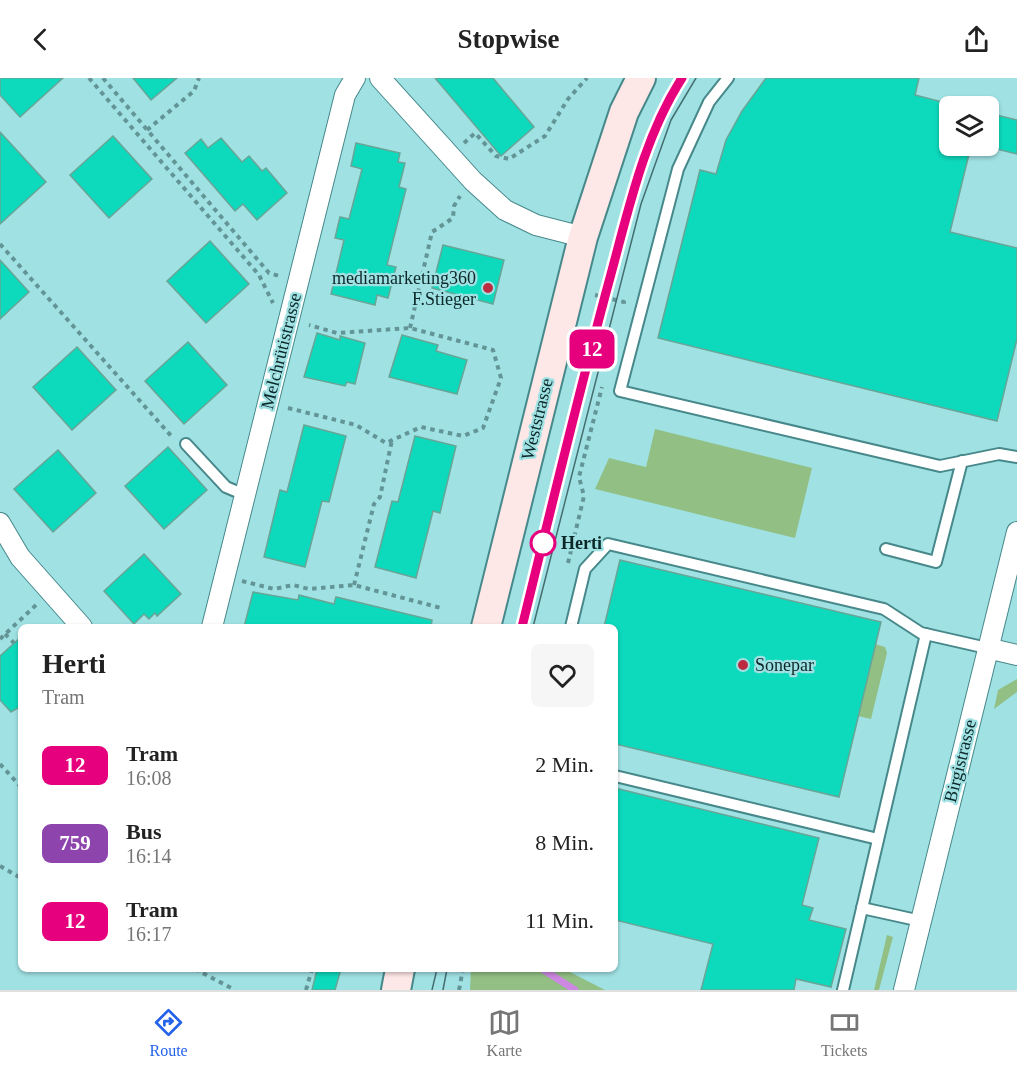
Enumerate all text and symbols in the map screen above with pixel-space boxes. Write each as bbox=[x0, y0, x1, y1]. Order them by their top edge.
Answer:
icon: back bbox=[24, 23, 57, 56]
icon: share bbox=[960, 23, 993, 56]
text: Stopwise bbox=[457, 24, 560, 54]
map controls bbox=[939, 96, 999, 156]
button: layers bbox=[939, 96, 999, 156]
place label: mediamarketing360 F.Stieger bbox=[332, 268, 476, 309]
marker: mediamarketing360 F.Stieger bbox=[481, 281, 495, 295]
street label: Melchrütistrasse bbox=[257, 291, 305, 411]
line badge: 12 bbox=[565, 330, 619, 368]
text: 12 bbox=[582, 337, 603, 361]
street label: Weststrasse bbox=[517, 376, 557, 462]
marker: Herti bbox=[530, 530, 556, 556]
place label: Herti bbox=[561, 533, 602, 553]
button: heart bbox=[531, 644, 594, 707]
text: Herti bbox=[42, 648, 106, 679]
place label: Sonepar bbox=[755, 655, 814, 675]
marker: Sonepar bbox=[736, 658, 750, 672]
text: Tram bbox=[42, 686, 85, 708]
street label: Birgistrasse bbox=[940, 717, 980, 804]
text: Tram bbox=[126, 741, 178, 766]
text: 2 Min. bbox=[535, 752, 594, 777]
text: 12 bbox=[65, 753, 86, 777]
text: 16:08 bbox=[126, 767, 172, 789]
text: Bus bbox=[126, 819, 161, 844]
text: 8 Min. bbox=[535, 830, 594, 855]
text: 759 bbox=[59, 831, 91, 855]
text: 16:14 bbox=[126, 845, 172, 867]
text: Tram bbox=[126, 897, 178, 922]
text: 11 Min. bbox=[525, 908, 594, 933]
text: 12 bbox=[65, 909, 86, 933]
text: 16:17 bbox=[126, 923, 172, 945]
tab: Route bbox=[149, 1006, 188, 1060]
tab: Karte bbox=[487, 1006, 522, 1060]
tab: Tickets bbox=[821, 1006, 868, 1060]

